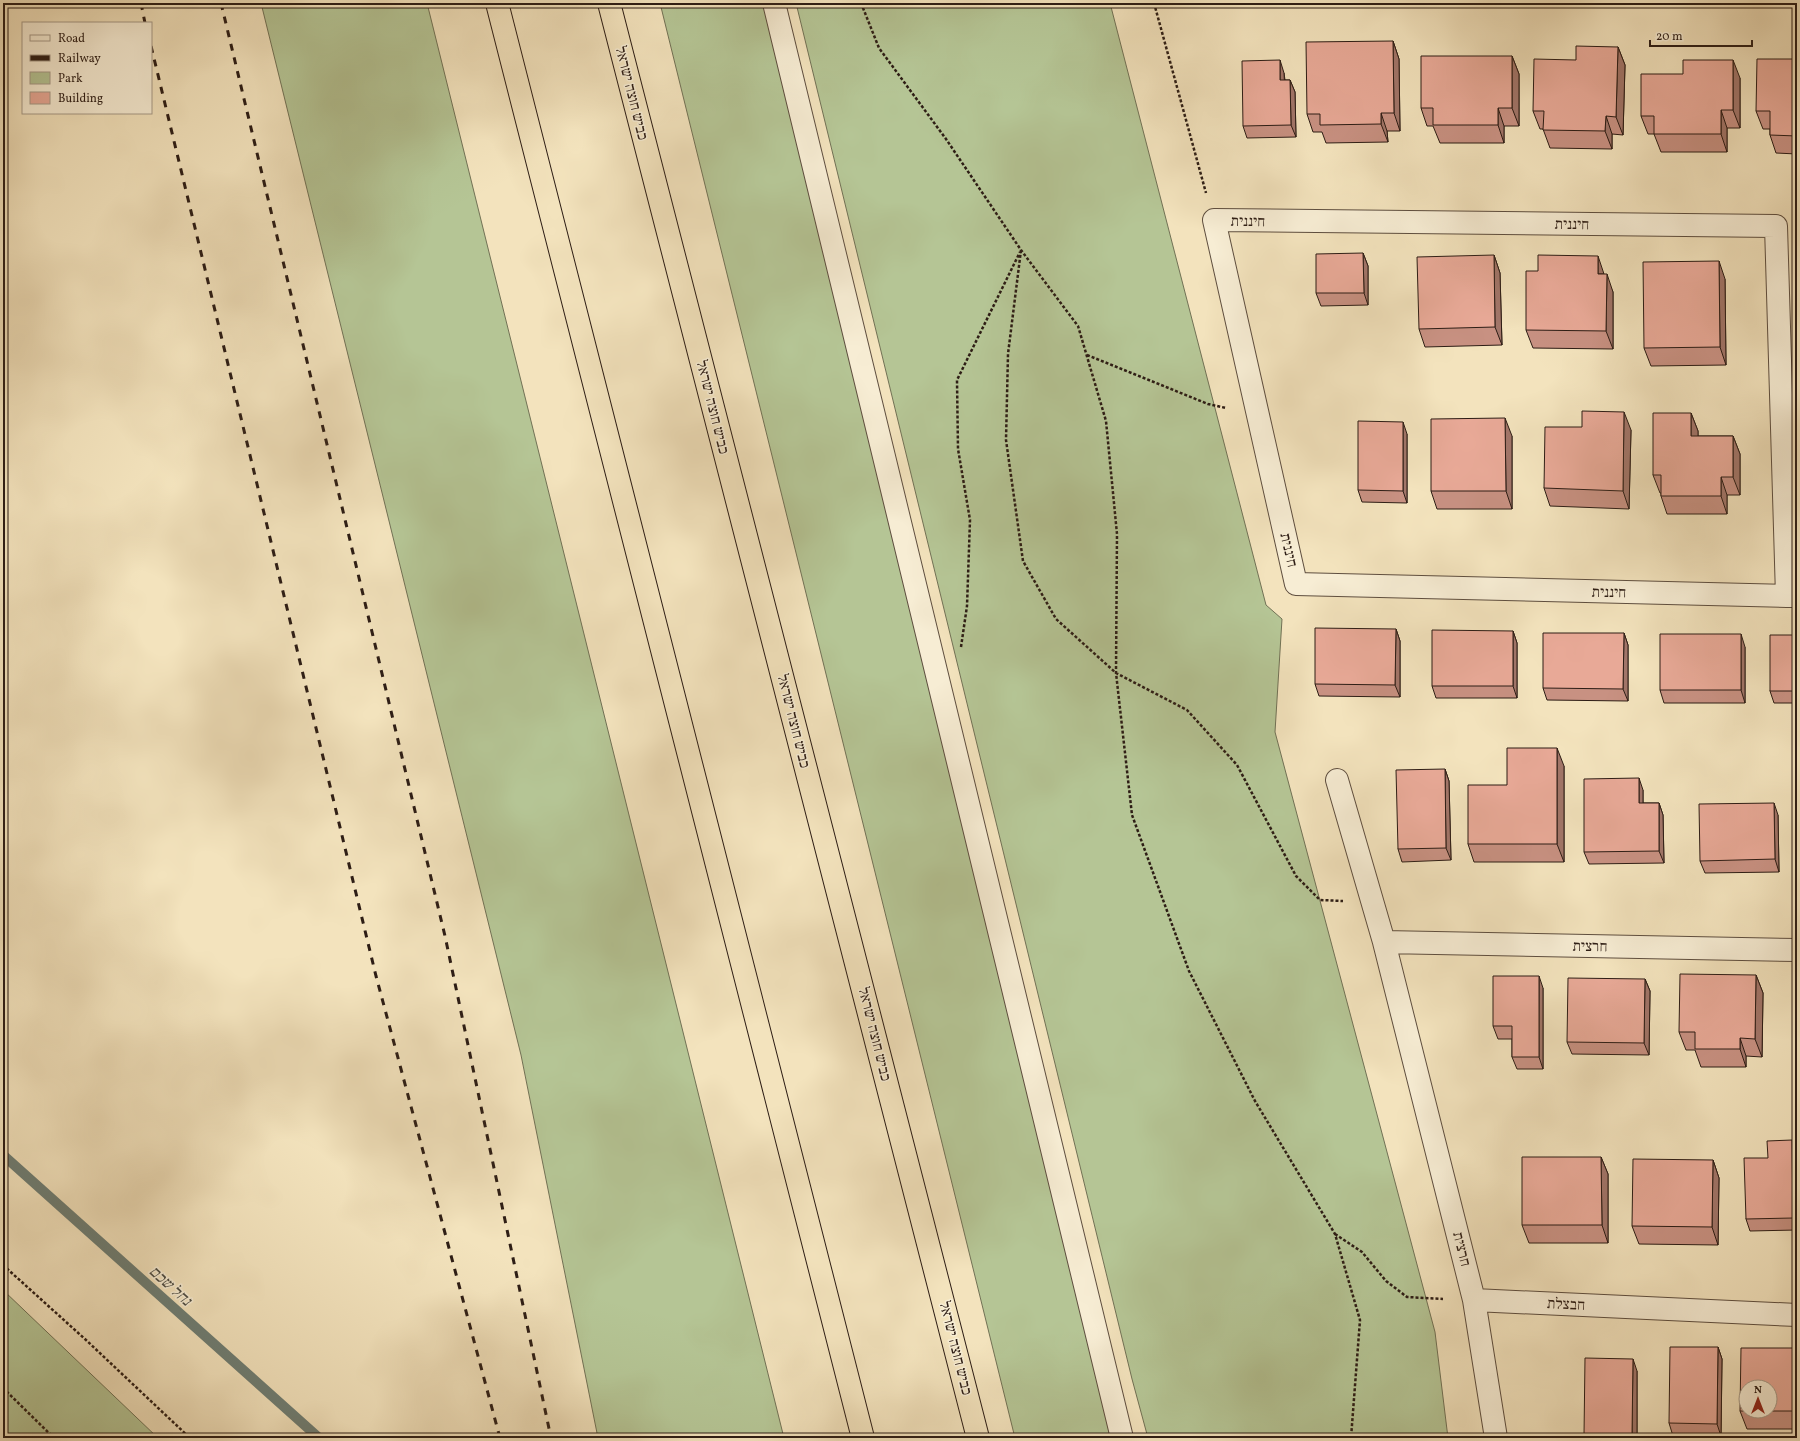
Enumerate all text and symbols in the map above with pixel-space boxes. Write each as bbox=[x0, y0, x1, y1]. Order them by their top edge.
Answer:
legend bbox=[22, 22, 152, 114]
scale bar bbox=[1650, 22, 1752, 48]
text: 20 m bbox=[1656, 29, 1683, 45]
text: Road bbox=[58, 31, 85, 47]
street label: כביש חוצה ישראל bbox=[609, 44, 652, 143]
text: Railway bbox=[58, 51, 101, 67]
text: Park bbox=[58, 71, 83, 87]
text: Building bbox=[58, 91, 103, 107]
street label: חיננית bbox=[1230, 212, 1266, 233]
street label: חיננית bbox=[1554, 215, 1590, 236]
street label: כביש חוצה ישראל bbox=[690, 358, 733, 457]
street label: חיננית bbox=[1273, 531, 1302, 570]
street label: חיננית bbox=[1591, 583, 1627, 604]
street label: כביש חוצה ישראל bbox=[771, 672, 814, 771]
street label: חרצית bbox=[1572, 937, 1608, 958]
street label: כביש חוצה ישראל bbox=[852, 985, 895, 1084]
street label: חרצית bbox=[1446, 1230, 1475, 1269]
water label: נחל שכם bbox=[143, 1261, 197, 1313]
street label: חבצלת bbox=[1546, 1294, 1586, 1317]
street label: כביש חוצה ישראל bbox=[933, 1299, 976, 1398]
north arrow bbox=[1738, 1379, 1778, 1419]
text: N bbox=[1754, 1383, 1762, 1398]

